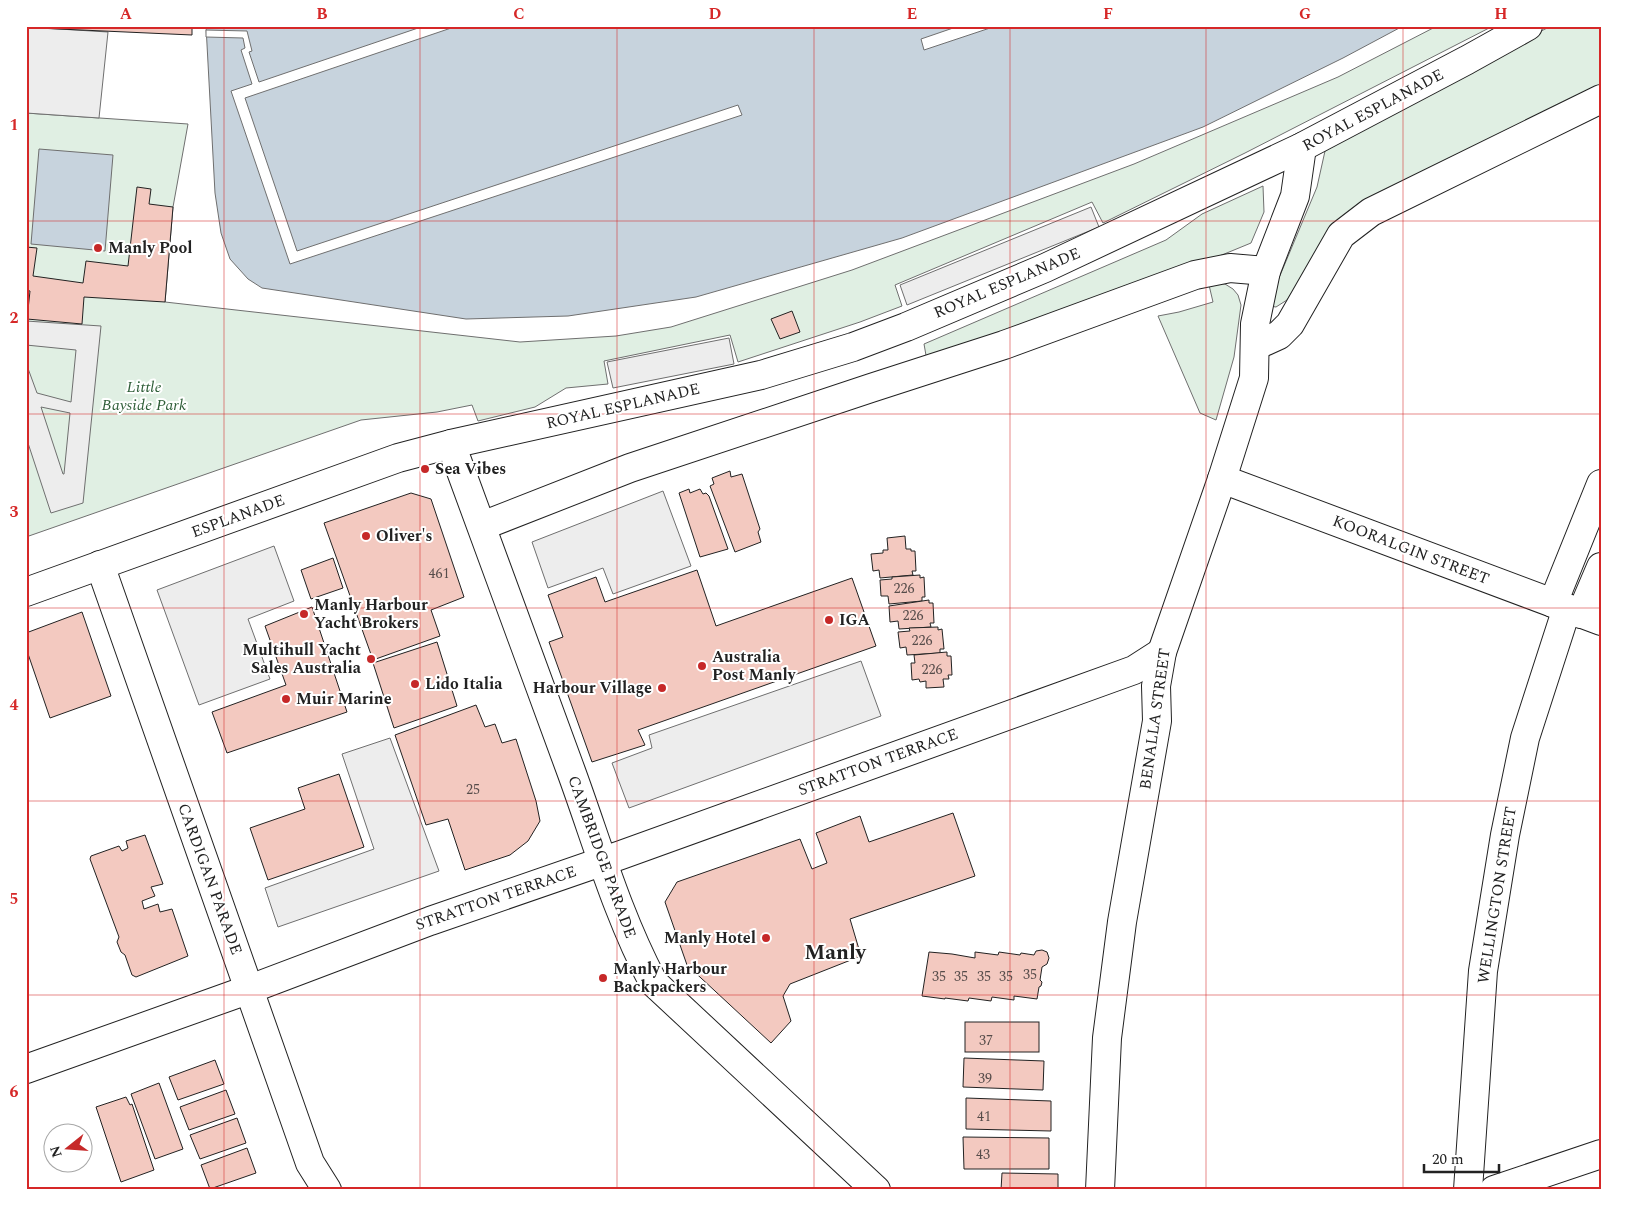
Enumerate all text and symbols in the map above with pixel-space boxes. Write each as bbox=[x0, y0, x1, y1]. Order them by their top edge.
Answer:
text: A bbox=[120, 2, 133, 26]
text: B bbox=[316, 2, 328, 26]
text: C bbox=[513, 2, 525, 26]
text: D bbox=[709, 2, 722, 26]
text: E bbox=[907, 2, 917, 26]
text: F bbox=[1103, 2, 1113, 26]
text: G bbox=[1299, 2, 1311, 26]
text: H bbox=[1494, 2, 1508, 26]
street label: ROYAL ESPLANADE bbox=[1298, 62, 1448, 158]
text: 1 bbox=[10, 113, 18, 137]
place label: Manly Pool bbox=[108, 236, 193, 260]
street label: ROYAL ESPLANADE bbox=[930, 241, 1084, 325]
marker: Manly Pool bbox=[92, 242, 104, 254]
text: 2 bbox=[10, 306, 19, 330]
park label: Little Bayside Park bbox=[102, 375, 187, 417]
street label: ROYAL ESPLANADE bbox=[544, 377, 702, 435]
place label: Sea Vibes bbox=[435, 457, 506, 481]
marker: Sea Vibes bbox=[419, 463, 431, 475]
street label: ESPLANADE bbox=[188, 488, 288, 544]
text: 3 bbox=[10, 500, 19, 524]
street label: KOORALGIN STREET bbox=[1329, 509, 1493, 591]
place label: Oliver's bbox=[376, 524, 433, 548]
marker: Oliver's bbox=[360, 530, 372, 542]
house number: 461 bbox=[429, 563, 450, 584]
house number: 226 bbox=[894, 578, 915, 599]
place label: Manly Harbour Yacht Brokers bbox=[314, 593, 428, 635]
house number: 226 bbox=[903, 605, 924, 626]
marker: Manly Harbour Yacht Brokers bbox=[298, 608, 310, 620]
place label: IGA bbox=[839, 608, 870, 632]
marker: IGA bbox=[823, 614, 835, 626]
house number: 226 bbox=[912, 630, 933, 651]
place label: Multihull Yacht Sales Australia bbox=[242, 638, 362, 680]
place label: Australia Post Manly bbox=[712, 645, 797, 687]
street label: BENALLA STREET bbox=[1133, 647, 1177, 791]
marker: Multihull Yacht Sales Australia bbox=[365, 653, 377, 665]
house number: 226 bbox=[922, 659, 943, 680]
marker: Australia Post Manly bbox=[696, 660, 708, 672]
place label: Lido Italia bbox=[425, 672, 503, 696]
place label: Harbour Village bbox=[533, 676, 652, 700]
marker: Lido Italia bbox=[409, 678, 421, 690]
marker: Harbour Village bbox=[656, 682, 668, 694]
place label: Muir Marine bbox=[296, 687, 392, 711]
text: 4 bbox=[10, 693, 19, 717]
marker: Muir Marine bbox=[280, 693, 292, 705]
street label: STRATTON TERRACE bbox=[795, 722, 961, 802]
street label: CAMBRIDGE PARADE bbox=[561, 772, 643, 942]
house number: 25 bbox=[466, 779, 480, 800]
street label: CARDIGAN PARADE bbox=[171, 800, 249, 958]
street label: WELLINGTON STREET bbox=[1471, 804, 1523, 985]
street label: STRATTON TERRACE bbox=[412, 859, 580, 937]
text: 5 bbox=[10, 887, 18, 911]
place label: Manly Hotel bbox=[664, 926, 756, 950]
marker: Manly Hotel bbox=[760, 932, 772, 944]
district label: Manly bbox=[804, 937, 867, 969]
place label: Manly Harbour Backpackers bbox=[613, 957, 727, 999]
house number: 35 bbox=[1023, 964, 1037, 985]
house number: 35 bbox=[932, 966, 946, 987]
house number: 35 bbox=[954, 966, 968, 987]
house number: 35 bbox=[977, 966, 991, 987]
house number: 35 bbox=[999, 966, 1013, 987]
marker: Manly Harbour Backpackers bbox=[597, 972, 609, 984]
house number: 37 bbox=[979, 1030, 993, 1051]
house number: 39 bbox=[978, 1068, 992, 1089]
text: 6 bbox=[10, 1080, 19, 1104]
house number: 41 bbox=[977, 1106, 991, 1127]
north arrow bbox=[42, 1124, 92, 1174]
scale bar bbox=[1424, 1141, 1500, 1173]
text: N bbox=[44, 1143, 68, 1160]
house number: 43 bbox=[976, 1144, 990, 1165]
text: 20 m bbox=[1432, 1148, 1464, 1171]

